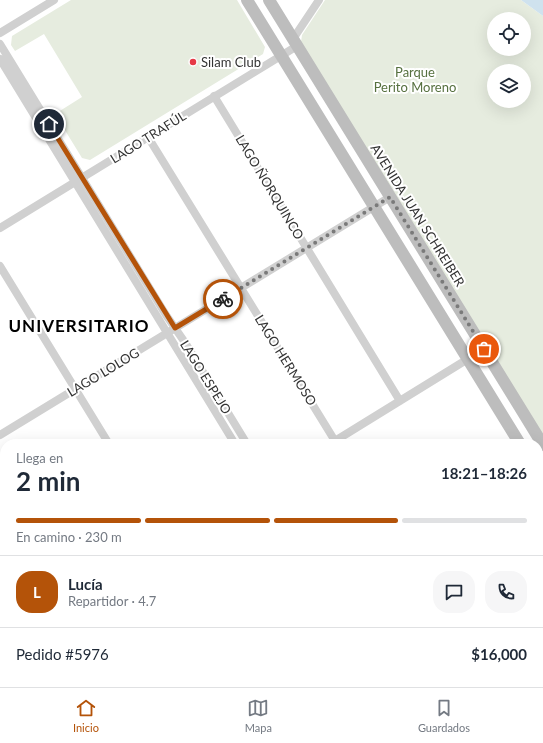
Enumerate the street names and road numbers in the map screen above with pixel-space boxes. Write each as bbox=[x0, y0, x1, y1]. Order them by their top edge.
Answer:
street label: LAGO TRAFÚL bbox=[107, 107, 189, 167]
street label: LAGO ÑORQUINCO bbox=[232, 132, 308, 242]
street label: AVENIDA JUAN SCHREIBER bbox=[368, 141, 469, 290]
street label: LAGO HERMOSO bbox=[252, 312, 320, 408]
street label: LAGO ESPEJO bbox=[177, 337, 235, 417]
street label: LAGO LOLOG bbox=[64, 344, 142, 400]

